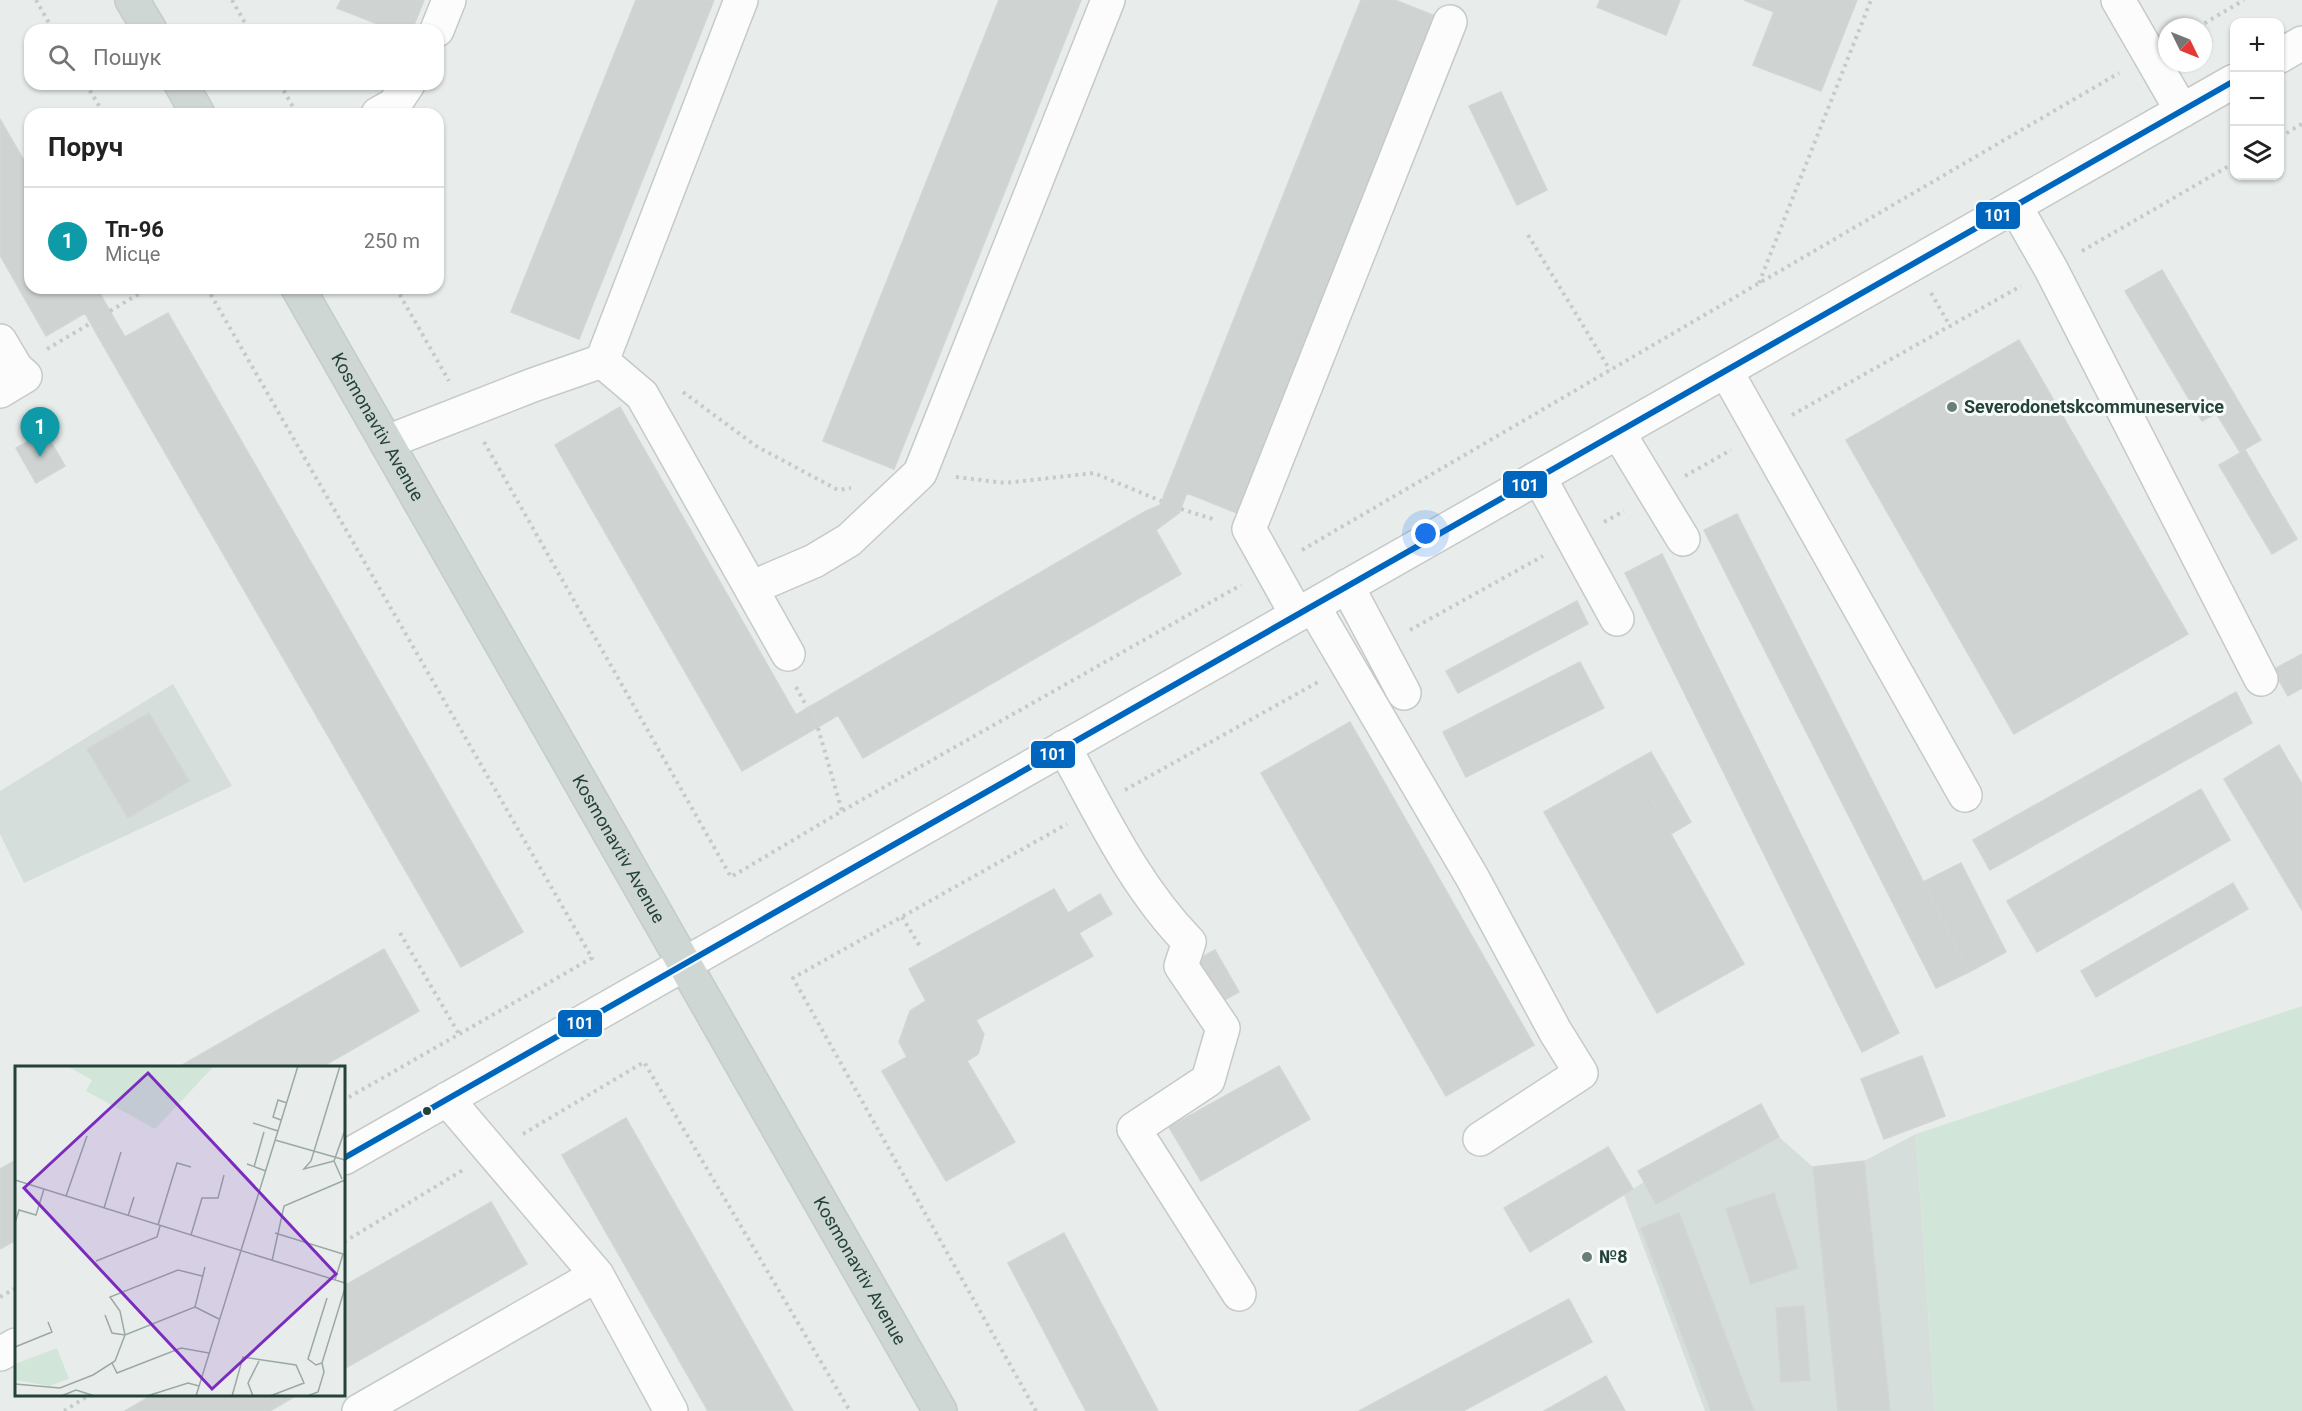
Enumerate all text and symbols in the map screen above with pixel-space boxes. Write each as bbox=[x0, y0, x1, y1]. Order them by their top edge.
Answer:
north arrow bbox=[2158, 18, 2212, 72]
map controls bbox=[2230, 18, 2284, 180]
button: + bbox=[2230, 18, 2284, 72]
search box bbox=[24, 24, 444, 90]
icon: search bbox=[45, 41, 78, 74]
text: Пошук bbox=[93, 45, 161, 70]
button: − bbox=[2230, 72, 2284, 126]
button: layers bbox=[2230, 126, 2284, 180]
text: Поруч bbox=[48, 132, 123, 162]
line badge: 101 bbox=[1975, 201, 2021, 230]
text: 101 bbox=[1984, 206, 2012, 225]
text: Тп-96 bbox=[105, 217, 164, 242]
text: 1 bbox=[62, 229, 73, 253]
text: 250 m bbox=[364, 229, 420, 253]
text: Місце bbox=[105, 242, 160, 266]
street label: Kosmonavtiv Avenue bbox=[327, 349, 429, 505]
place label: Severodonetskcommuneservice bbox=[1964, 396, 2224, 417]
marker: Severodonetskcommuneservice bbox=[1945, 400, 1959, 414]
pin: 1 bbox=[20, 408, 60, 457]
line badge: 101 bbox=[1502, 470, 1548, 499]
text: 101 bbox=[1511, 476, 1539, 495]
your location bbox=[1411, 519, 1440, 548]
line badge: 101 bbox=[1030, 740, 1076, 769]
text: 101 bbox=[1039, 745, 1067, 764]
street label: Kosmonavtiv Avenue bbox=[568, 771, 670, 926]
line badge: 101 bbox=[557, 1009, 603, 1038]
text: 101 bbox=[566, 1014, 594, 1033]
inset map bbox=[15, 1066, 345, 1396]
unlabelled marker bbox=[421, 1105, 433, 1117]
street label: Kosmonavtiv Avenue bbox=[810, 1193, 911, 1348]
place label: №8 bbox=[1599, 1246, 1628, 1267]
marker: №8 bbox=[1580, 1250, 1594, 1264]

